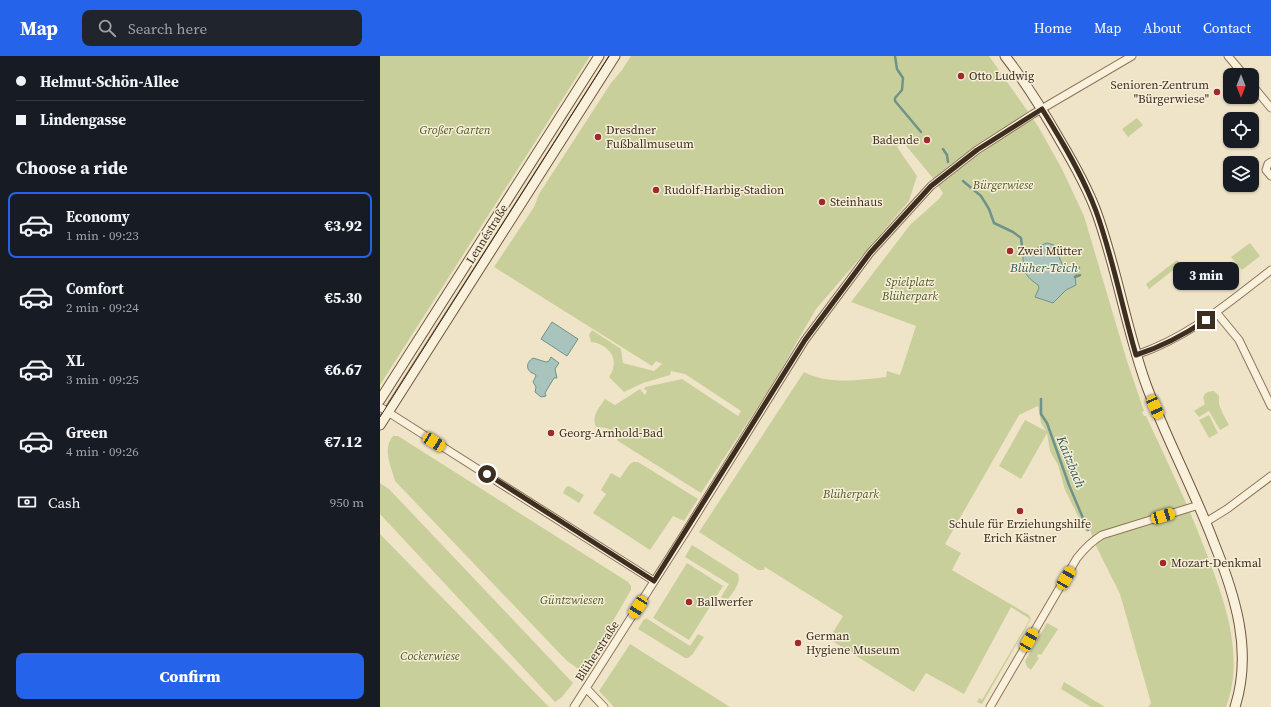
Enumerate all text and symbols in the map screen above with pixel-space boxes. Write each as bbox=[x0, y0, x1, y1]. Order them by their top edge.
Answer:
search box bbox=[82, 10, 362, 46]
text: Map bbox=[20, 15, 58, 41]
icon: search bbox=[96, 17, 118, 39]
text: Search here bbox=[128, 18, 207, 39]
text: Home bbox=[1034, 18, 1072, 38]
text: Map bbox=[1094, 18, 1121, 38]
text: About bbox=[1143, 18, 1181, 38]
text: Contact bbox=[1203, 18, 1251, 38]
place label: Otto Ludwig bbox=[969, 68, 1034, 84]
north arrow bbox=[1223, 68, 1259, 104]
map controls bbox=[1223, 68, 1259, 192]
text: Helmut-Schön-Allee bbox=[40, 71, 179, 92]
marker: Otto Ludwig bbox=[956, 71, 966, 81]
place label: Senioren-Zentrum "Bürgerwiese" bbox=[1111, 77, 1209, 107]
marker: Senioren-Zentrum "Bürgerwiese" bbox=[1212, 87, 1222, 97]
text: Lindengasse bbox=[40, 109, 126, 130]
button: locate bbox=[1223, 112, 1259, 148]
park label: Großer Garten bbox=[420, 122, 491, 138]
place label: Dresdner Fußballmuseum bbox=[606, 122, 694, 152]
marker: Dresdner Fußballmuseum bbox=[593, 132, 603, 142]
place label: Badende bbox=[872, 132, 919, 148]
marker: Badende bbox=[922, 135, 932, 145]
text: Choose a ride bbox=[16, 155, 128, 180]
button: layers bbox=[1223, 156, 1259, 192]
park label: Bürgerwiese bbox=[972, 177, 1033, 193]
place label: Rudolf-Harbig-Stadion bbox=[664, 182, 784, 198]
marker: Rudolf-Harbig-Stadion bbox=[651, 185, 661, 195]
place label: Steinhaus bbox=[830, 194, 882, 210]
marker: Steinhaus bbox=[817, 197, 827, 207]
street label: Lennéstraße bbox=[462, 201, 512, 267]
text: Economy bbox=[66, 206, 130, 227]
icon: car bbox=[18, 207, 54, 243]
text: €3.92 bbox=[324, 215, 362, 236]
text: 1 min · 09:23 bbox=[66, 227, 139, 244]
place label: Zwei Mütter bbox=[1018, 243, 1082, 259]
marker: Zwei Mütter bbox=[1005, 246, 1015, 256]
water label: Blüher-Teich bbox=[1009, 259, 1078, 276]
callout: 3 min bbox=[1173, 262, 1239, 290]
text: 3 min bbox=[1189, 267, 1223, 284]
park label: Spielplatz Blüherpark bbox=[881, 274, 938, 304]
text: Comfort bbox=[66, 278, 124, 299]
icon: car bbox=[18, 279, 54, 315]
text: €5.30 bbox=[324, 287, 362, 308]
text: 2 min · 09:24 bbox=[66, 299, 139, 316]
route end bbox=[1197, 311, 1215, 329]
text: XL bbox=[66, 350, 85, 371]
icon: car bbox=[18, 351, 54, 387]
text: €6.67 bbox=[324, 359, 362, 380]
text: 3 min · 09:25 bbox=[66, 371, 139, 388]
car bbox=[1145, 394, 1165, 420]
text: Green bbox=[66, 422, 108, 443]
icon: car bbox=[18, 423, 54, 459]
place label: Georg-Arnhold-Bad bbox=[559, 425, 663, 441]
marker: Georg-Arnhold-Bad bbox=[546, 428, 556, 438]
text: €7.12 bbox=[324, 431, 362, 452]
car bbox=[421, 431, 447, 453]
water label: Kaitzbach bbox=[1052, 433, 1089, 491]
text: 4 min · 09:26 bbox=[66, 443, 139, 460]
route start bbox=[478, 465, 496, 483]
park label: Blüherpark bbox=[822, 486, 879, 502]
icon: cash bbox=[16, 491, 38, 513]
text: Cash bbox=[48, 492, 80, 513]
text: 950 m bbox=[330, 494, 364, 511]
marker: Schule für Erziehungshilfe Erich Kästner bbox=[1015, 506, 1025, 516]
car bbox=[1150, 507, 1176, 525]
place label: Schule für Erziehungshilfe Erich Kästner bbox=[949, 516, 1091, 546]
place label: Mozart-Denkmal bbox=[1171, 555, 1262, 571]
marker: Mozart-Denkmal bbox=[1158, 558, 1168, 568]
car bbox=[1055, 565, 1077, 591]
park label: Güntzwiesen bbox=[540, 592, 604, 608]
car bbox=[626, 594, 650, 620]
place label: Ballwerfer bbox=[697, 594, 753, 610]
marker: Ballwerfer bbox=[684, 597, 694, 607]
street label: Blüherstraße bbox=[571, 617, 623, 685]
car bbox=[1018, 627, 1040, 653]
place label: German Hygiene Museum bbox=[806, 628, 900, 658]
marker: German Hygiene Museum bbox=[793, 638, 803, 648]
park label: Cockerwiese bbox=[400, 648, 460, 664]
button: Confirm bbox=[16, 653, 364, 699]

